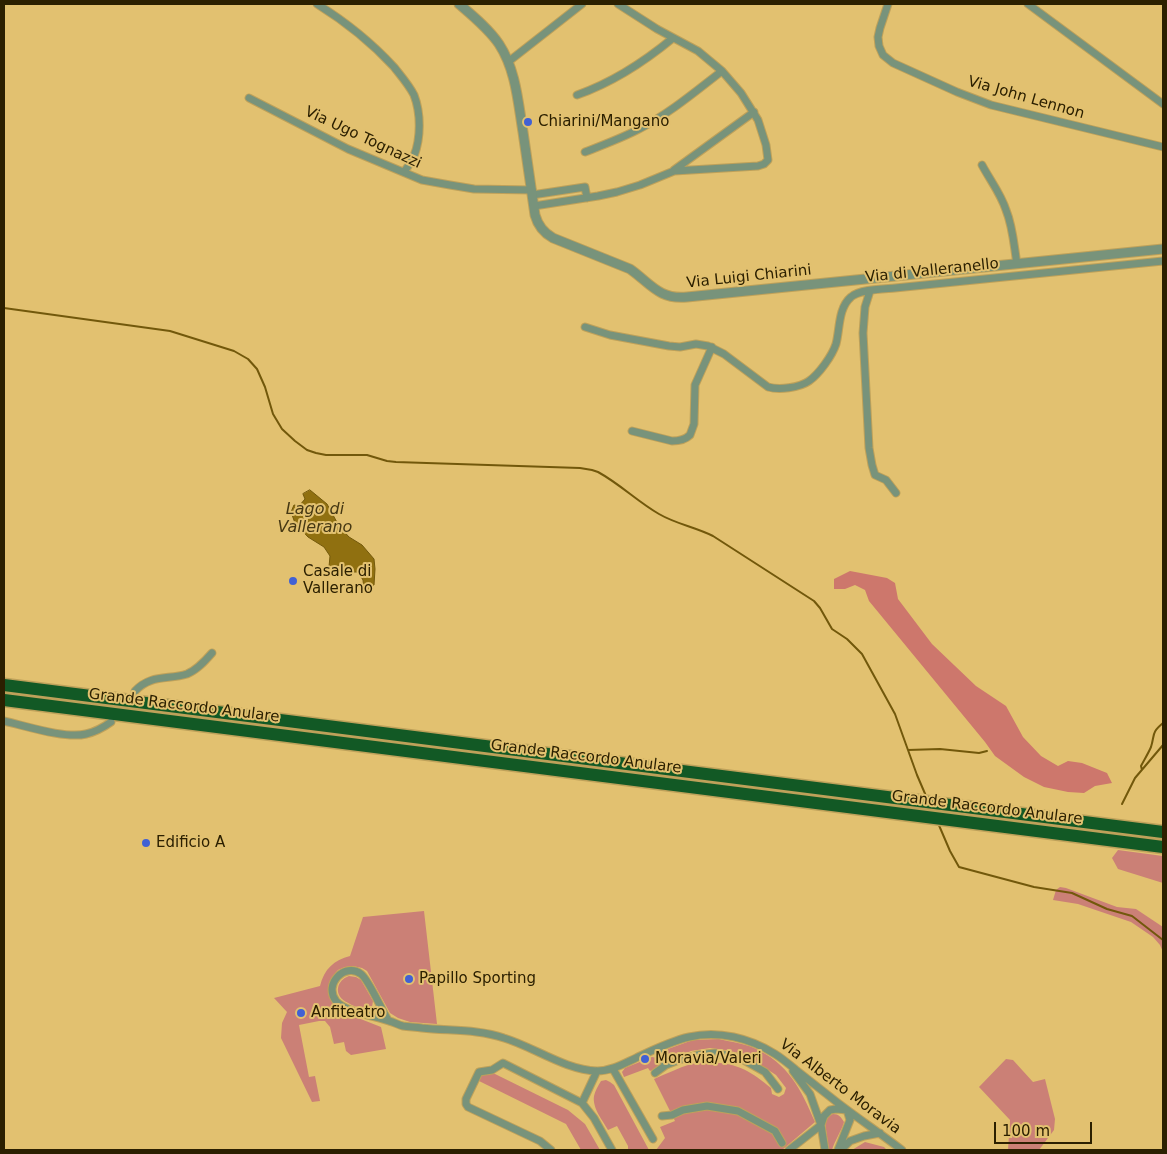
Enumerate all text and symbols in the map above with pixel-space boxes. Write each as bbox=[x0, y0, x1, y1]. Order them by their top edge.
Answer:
street label: Via John Lennon bbox=[966, 73, 1086, 123]
street label: Via Ugo Tognazzi bbox=[302, 103, 424, 173]
place label: Chiarini/Mangano bbox=[538, 113, 669, 131]
marker: Chiarini/Mangano bbox=[522, 116, 534, 128]
street label: Via di Valleranello bbox=[864, 255, 1000, 287]
street label: Via Luigi Chiarini bbox=[686, 261, 812, 293]
water label: Lago di Vallerano bbox=[278, 500, 352, 538]
place label: Casale di Vallerano bbox=[303, 563, 373, 598]
marker: Casale di Vallerano bbox=[287, 575, 299, 587]
street label: Grande Raccordo Anulare bbox=[88, 685, 280, 727]
street label: Grande Raccordo Anulare bbox=[490, 736, 682, 778]
street label: Grande Raccordo Anulare bbox=[891, 787, 1083, 829]
place label: Edificio A bbox=[156, 834, 225, 852]
marker: Edificio A bbox=[140, 837, 152, 849]
place label: Papillo Sporting bbox=[419, 970, 536, 988]
marker: Papillo Sporting bbox=[403, 973, 415, 985]
place label: Anfiteatro bbox=[311, 1004, 385, 1022]
marker: Anfiteatro bbox=[295, 1007, 307, 1019]
street label: Via Alberto Moravia bbox=[776, 1036, 904, 1138]
place label: Moravia/Valeri bbox=[655, 1050, 762, 1068]
marker: Moravia/Valeri bbox=[639, 1053, 651, 1065]
scale bar bbox=[997, 1112, 1094, 1144]
text: 100 m bbox=[1002, 1122, 1050, 1140]

